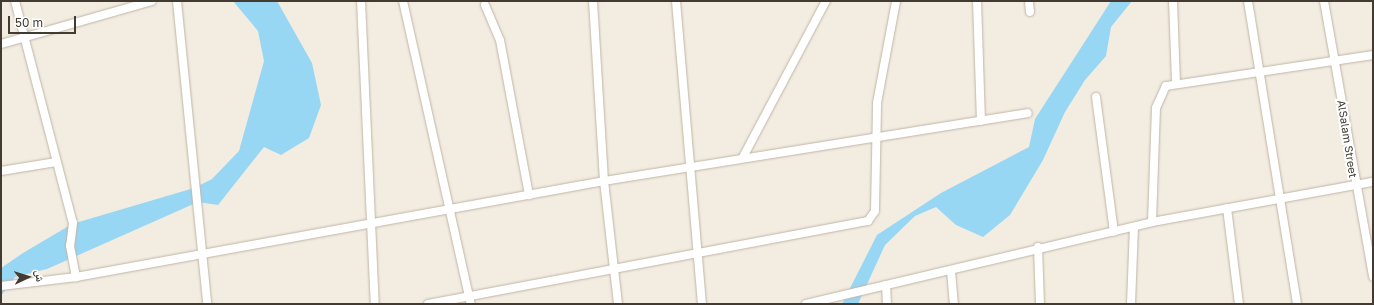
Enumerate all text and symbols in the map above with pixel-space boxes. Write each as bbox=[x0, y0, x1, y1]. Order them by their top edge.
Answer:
scale bar bbox=[10, 8, 78, 34]
text: 50 m bbox=[15, 15, 43, 30]
street label: AlSalam Street bbox=[1334, 99, 1360, 179]
north arrow bbox=[8, 257, 48, 297]
text: ش bbox=[34, 270, 47, 282]

